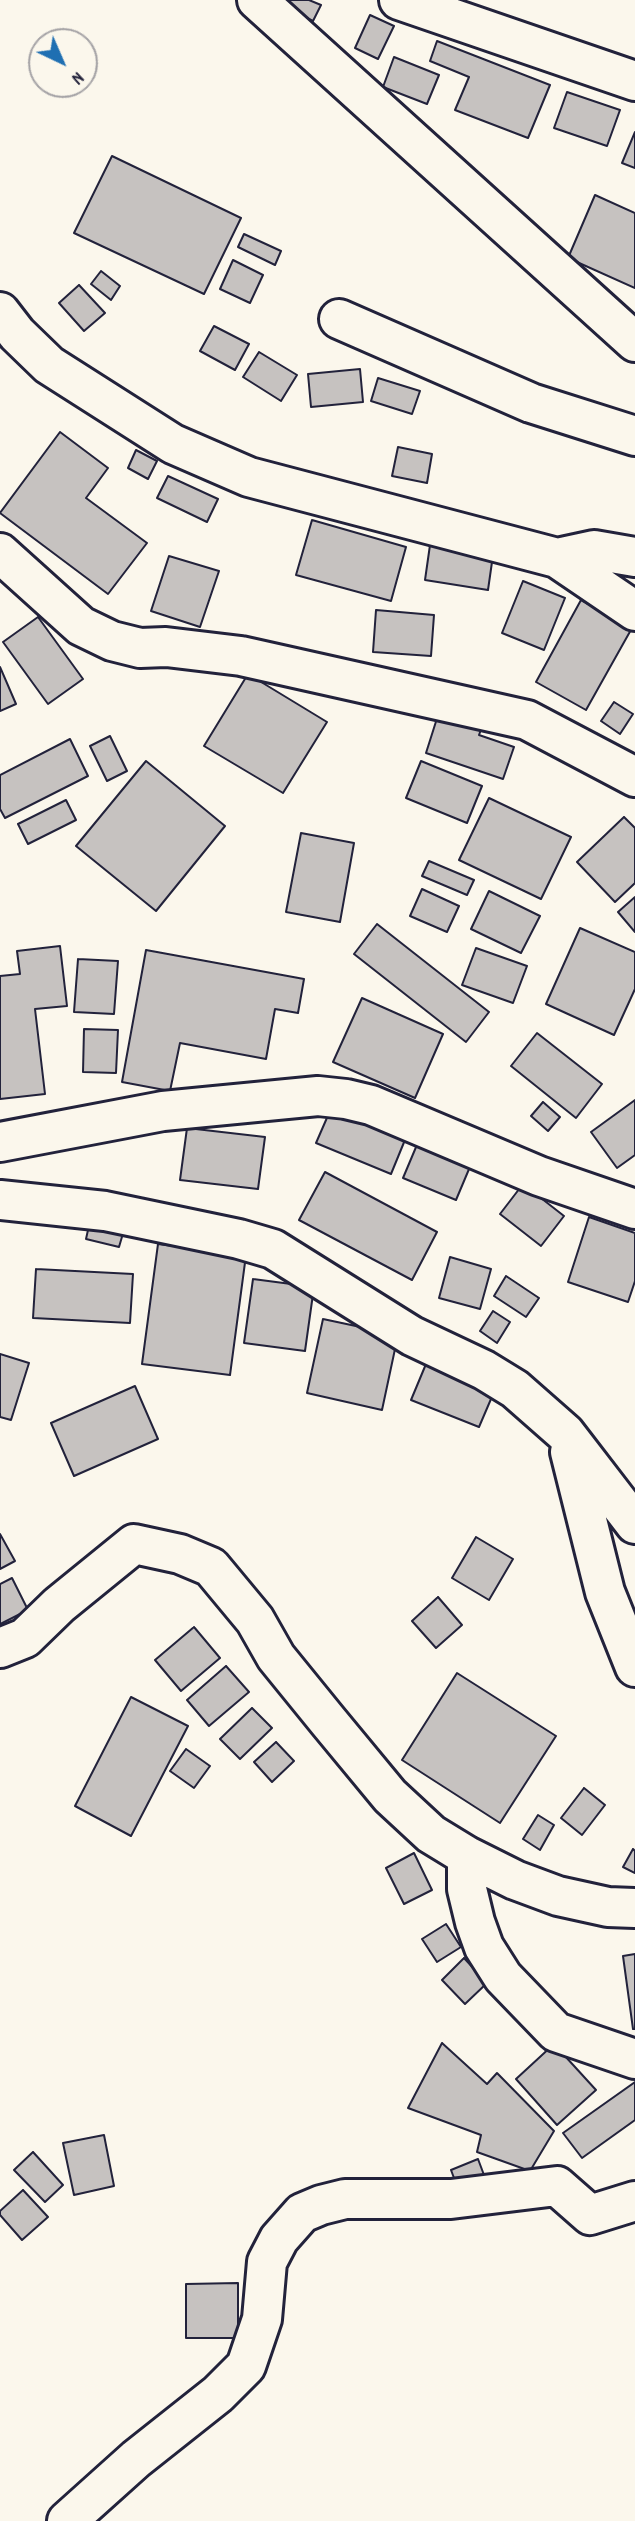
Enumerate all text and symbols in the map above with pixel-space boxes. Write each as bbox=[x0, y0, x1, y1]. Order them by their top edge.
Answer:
north arrow bbox=[28, 28, 98, 98]
text: N bbox=[64, 64, 89, 90]

